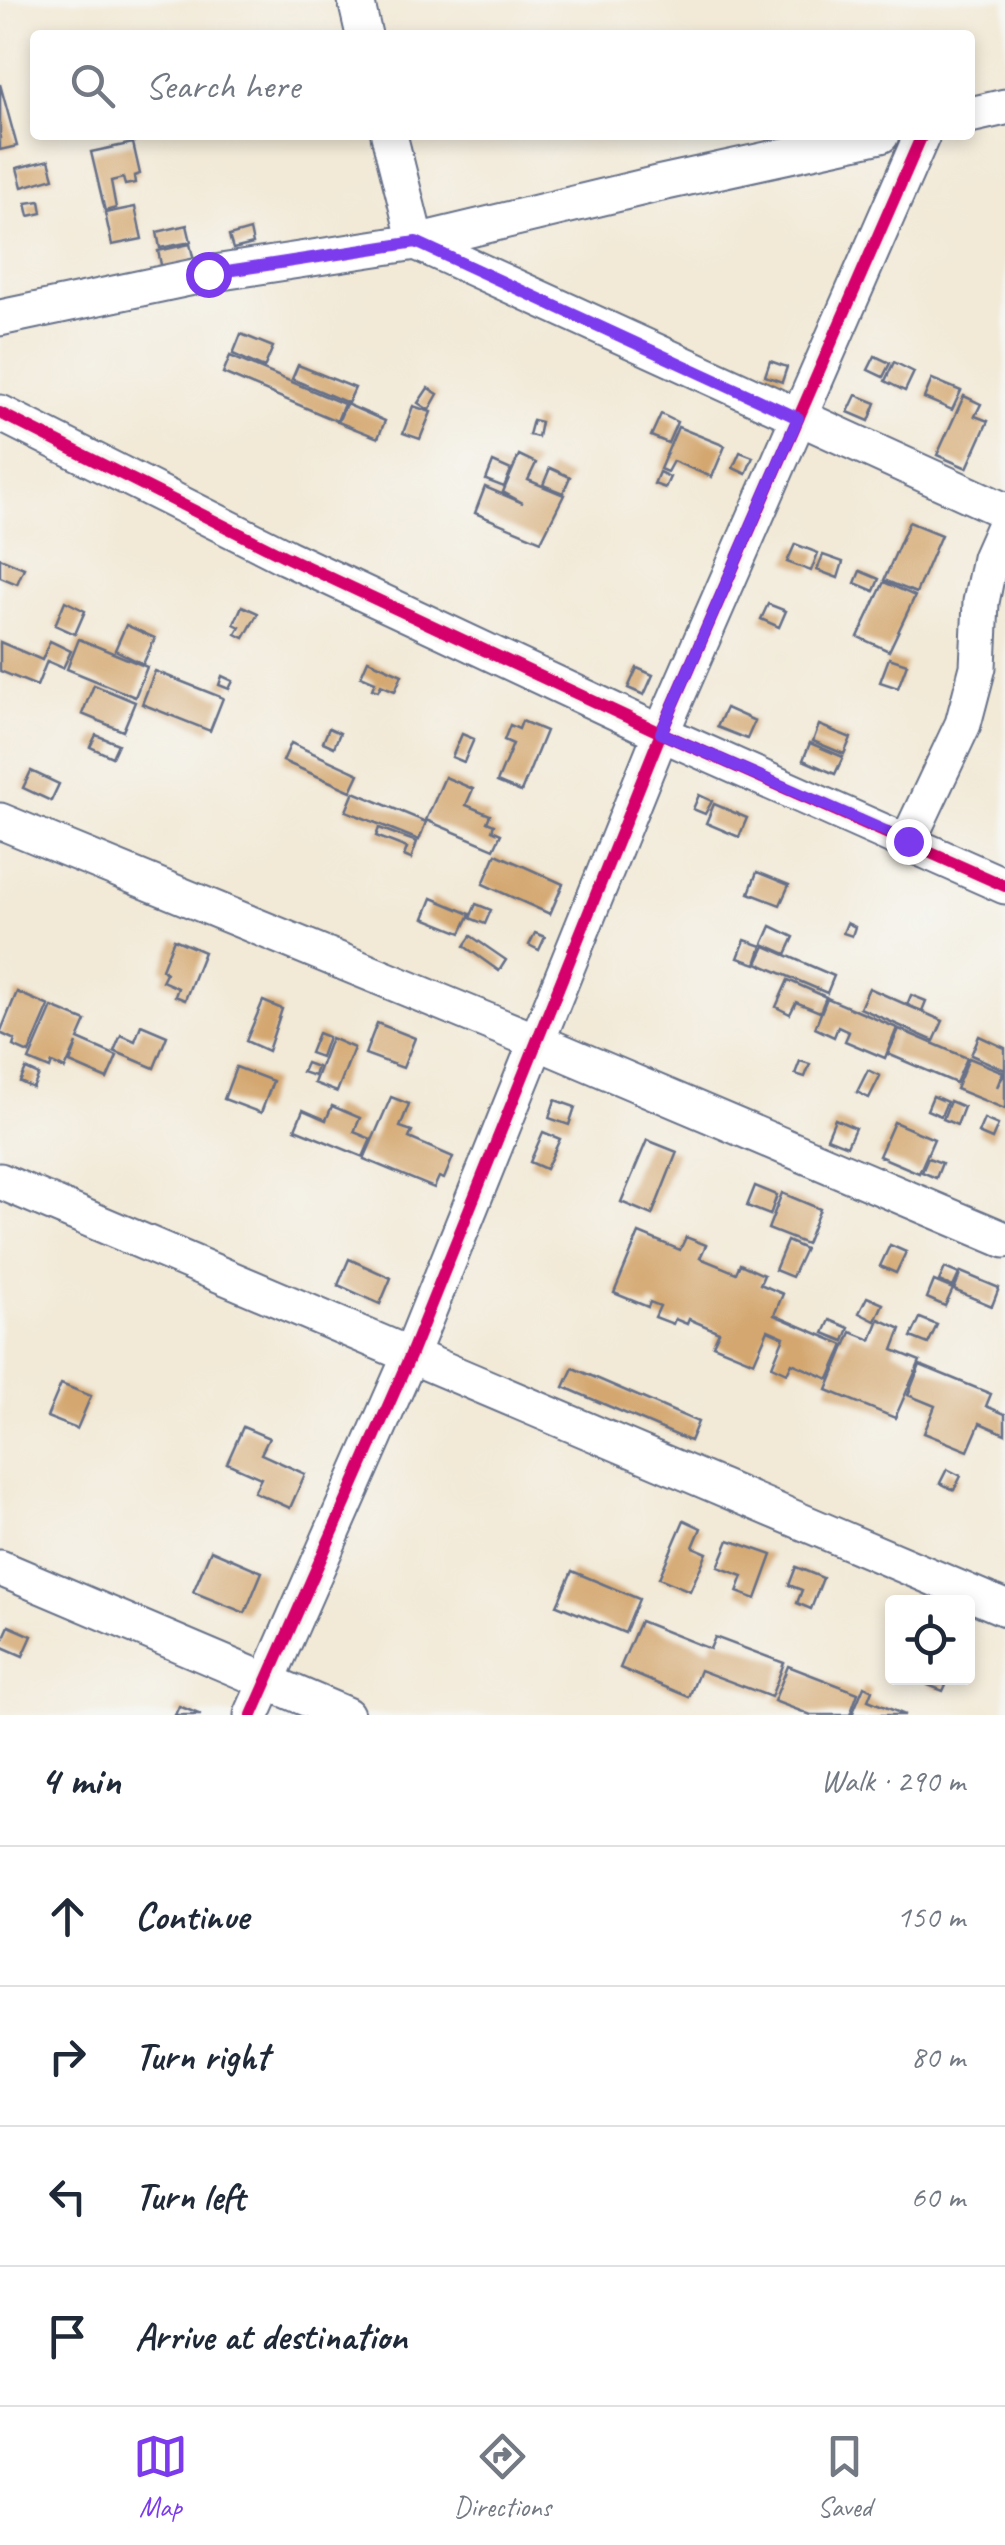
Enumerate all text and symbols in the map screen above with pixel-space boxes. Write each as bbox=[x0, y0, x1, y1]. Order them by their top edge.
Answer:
search box bbox=[30, 30, 975, 140]
icon: search bbox=[65, 58, 120, 113]
text: Search here bbox=[145, 62, 300, 109]
route start bbox=[186, 252, 232, 298]
route end bbox=[886, 819, 932, 865]
map controls bbox=[885, 1595, 975, 1685]
button: locate bbox=[885, 1595, 975, 1685]
text: 4 min bbox=[40, 1754, 120, 1807]
text: Walk · 290 m bbox=[821, 1760, 965, 1801]
icon: ahead bbox=[40, 1889, 95, 1944]
text: Continue bbox=[135, 1893, 249, 1940]
text: 150 m bbox=[896, 1896, 965, 1937]
icon: right bbox=[40, 2029, 95, 2084]
text: Turn right bbox=[135, 2033, 269, 2080]
text: 80 m bbox=[911, 2036, 965, 2077]
icon: left bbox=[40, 2169, 95, 2224]
text: Turn left bbox=[135, 2173, 245, 2220]
text: 60 m bbox=[911, 2176, 965, 2217]
icon: arrive bbox=[40, 2309, 95, 2364]
text: Arrive at destination bbox=[135, 2313, 407, 2360]
tab: Map bbox=[133, 2429, 188, 2524]
tab: Directions bbox=[454, 2429, 551, 2524]
tab: Saved bbox=[817, 2429, 872, 2524]

